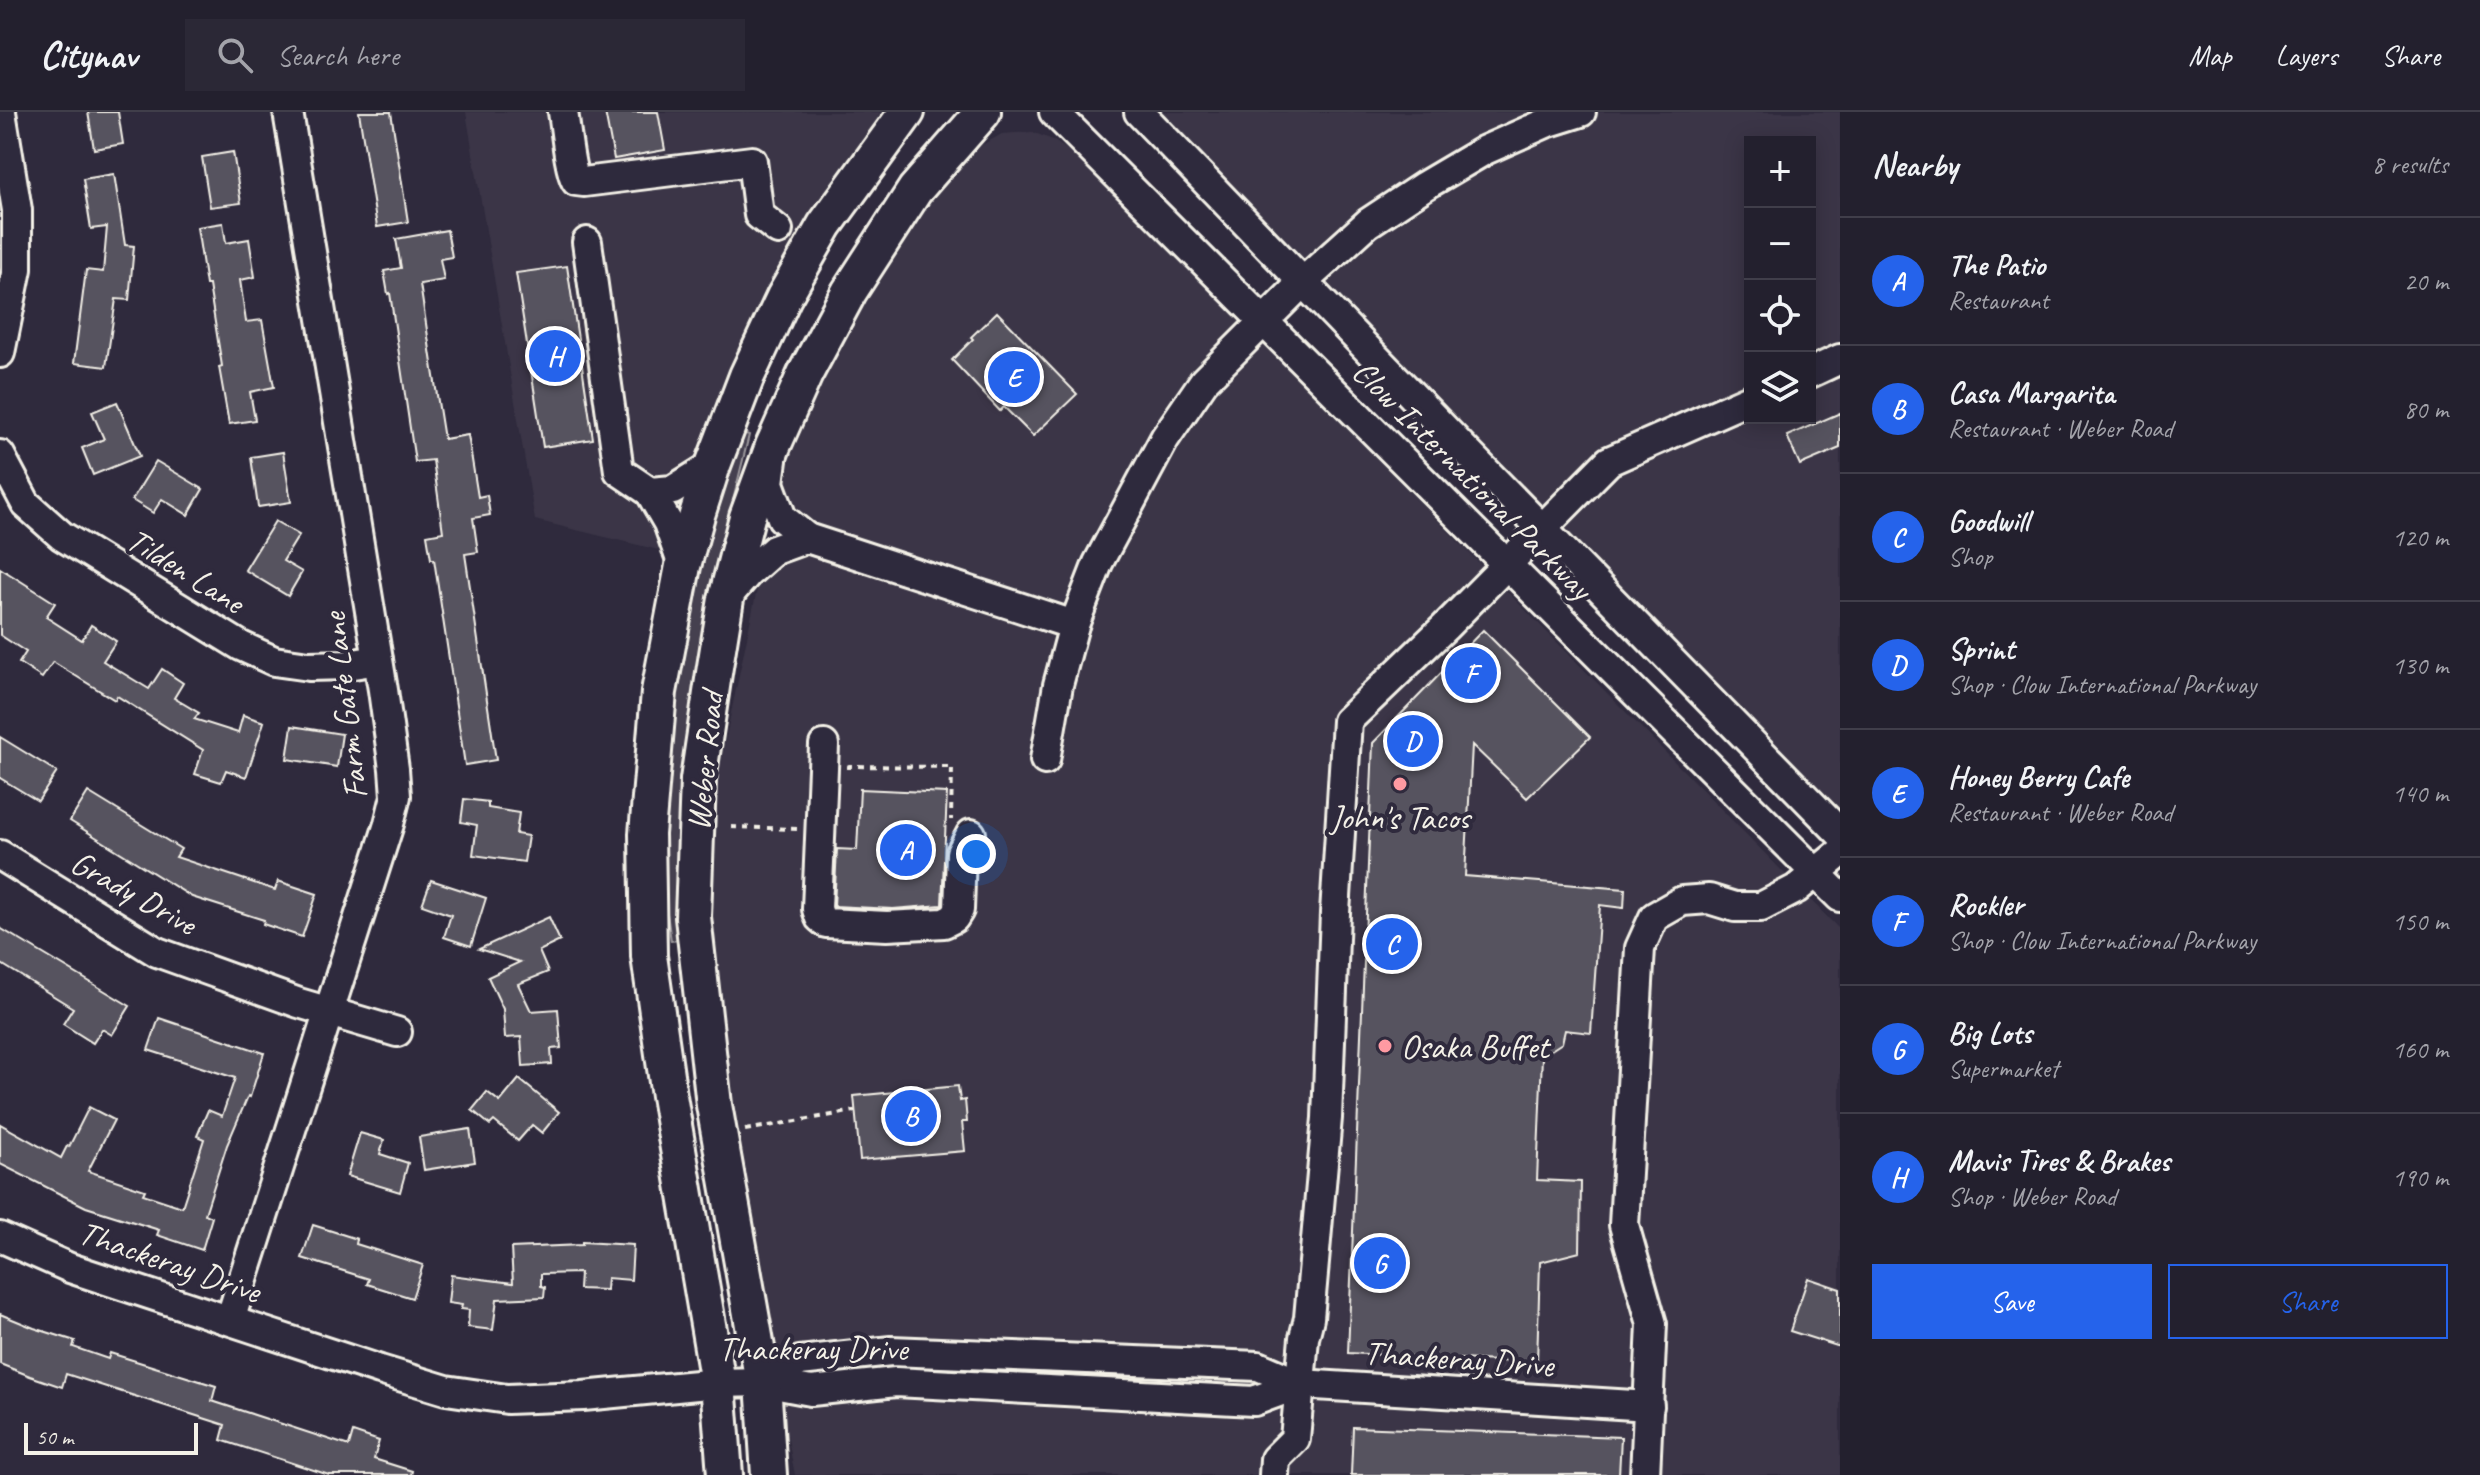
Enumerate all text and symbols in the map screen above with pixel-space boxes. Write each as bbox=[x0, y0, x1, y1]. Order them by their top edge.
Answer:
search box bbox=[185, 19, 745, 91]
text: Citynav bbox=[40, 32, 137, 79]
icon: search bbox=[213, 33, 257, 77]
text: Search here bbox=[277, 36, 399, 74]
text: Map bbox=[2189, 38, 2232, 73]
text: Layers bbox=[2276, 38, 2337, 73]
text: Share bbox=[2381, 38, 2440, 73]
map controls bbox=[1744, 136, 1816, 424]
button: + bbox=[1744, 136, 1816, 208]
text: Nearby bbox=[1872, 143, 1958, 186]
text: 8 results bbox=[2372, 148, 2448, 181]
button: − bbox=[1744, 208, 1816, 280]
text: The Patio bbox=[1948, 246, 2045, 284]
text: A bbox=[1891, 265, 1905, 298]
text: 20 m bbox=[2404, 265, 2448, 298]
button: locate bbox=[1744, 280, 1816, 352]
text: Restaurant bbox=[1948, 284, 2049, 317]
pin: H bbox=[529, 326, 581, 386]
pin: E bbox=[988, 347, 1040, 407]
street label: Clow International Parkway bbox=[1344, 350, 1603, 610]
button: layers bbox=[1744, 352, 1816, 424]
text: Casa Margarita bbox=[1948, 374, 2114, 412]
text: B bbox=[1891, 393, 1905, 426]
text: 80 m bbox=[2404, 393, 2448, 426]
text: Restaurant · Weber Road bbox=[1948, 412, 2173, 445]
text: Goodwill bbox=[1948, 502, 2029, 540]
street label: Tilden Lane bbox=[119, 518, 255, 625]
text: C bbox=[1892, 521, 1904, 554]
text: 120 m bbox=[2392, 521, 2448, 554]
text: Shop bbox=[1948, 540, 1992, 573]
street label: Farm Gate Lane bbox=[312, 608, 377, 802]
text: Sprint bbox=[1948, 630, 2015, 668]
pin: F bbox=[1445, 643, 1497, 703]
text: D bbox=[1890, 649, 1906, 682]
text: 130 m bbox=[2392, 649, 2448, 682]
text: Shop · Clow International Parkway bbox=[1948, 668, 2256, 701]
street label: Weber Road bbox=[676, 685, 734, 833]
pin: D bbox=[1387, 711, 1439, 771]
text: Honey Berry Cafe bbox=[1948, 758, 2129, 796]
marker: John's Tacos bbox=[1391, 775, 1409, 793]
text: E bbox=[1891, 777, 1905, 810]
text: 140 m bbox=[2392, 777, 2448, 810]
place label: John's Tacos bbox=[1328, 796, 1473, 839]
text: Restaurant · Weber Road bbox=[1948, 796, 2173, 829]
pin: A bbox=[880, 820, 932, 880]
your location bbox=[956, 834, 996, 874]
street label: Grady Drive bbox=[63, 840, 206, 945]
text: Rockler bbox=[1948, 886, 2023, 924]
text: F bbox=[1892, 905, 1904, 938]
text: 150 m bbox=[2392, 905, 2448, 938]
pin: C bbox=[1366, 914, 1418, 974]
text: Shop · Clow International Parkway bbox=[1948, 924, 2256, 957]
text: Big Lots bbox=[1948, 1014, 2032, 1052]
place label: Osaka Buffet bbox=[1401, 1025, 1552, 1068]
text: G bbox=[1892, 1033, 1904, 1066]
text: 160 m bbox=[2392, 1033, 2448, 1066]
marker: Osaka Buffet bbox=[1376, 1037, 1394, 1055]
text: Supermarket bbox=[1948, 1052, 2059, 1085]
pin: B bbox=[885, 1086, 937, 1146]
text: Mavis Tires & Brakes bbox=[1948, 1142, 2170, 1180]
text: H bbox=[1891, 1161, 1905, 1194]
text: 190 m bbox=[2392, 1161, 2448, 1194]
text: Shop · Weber Road bbox=[1948, 1180, 2116, 1213]
street label: Thackeray Drive bbox=[73, 1210, 268, 1313]
pin: G bbox=[1354, 1233, 1406, 1293]
button: Save bbox=[1872, 1264, 2152, 1339]
button: Share bbox=[2168, 1264, 2448, 1339]
street label: Thackeray Drive bbox=[718, 1327, 910, 1370]
street label: Thackeray Drive bbox=[1363, 1330, 1557, 1387]
scale bar bbox=[24, 1419, 198, 1455]
text: 50 m bbox=[36, 1423, 73, 1451]

